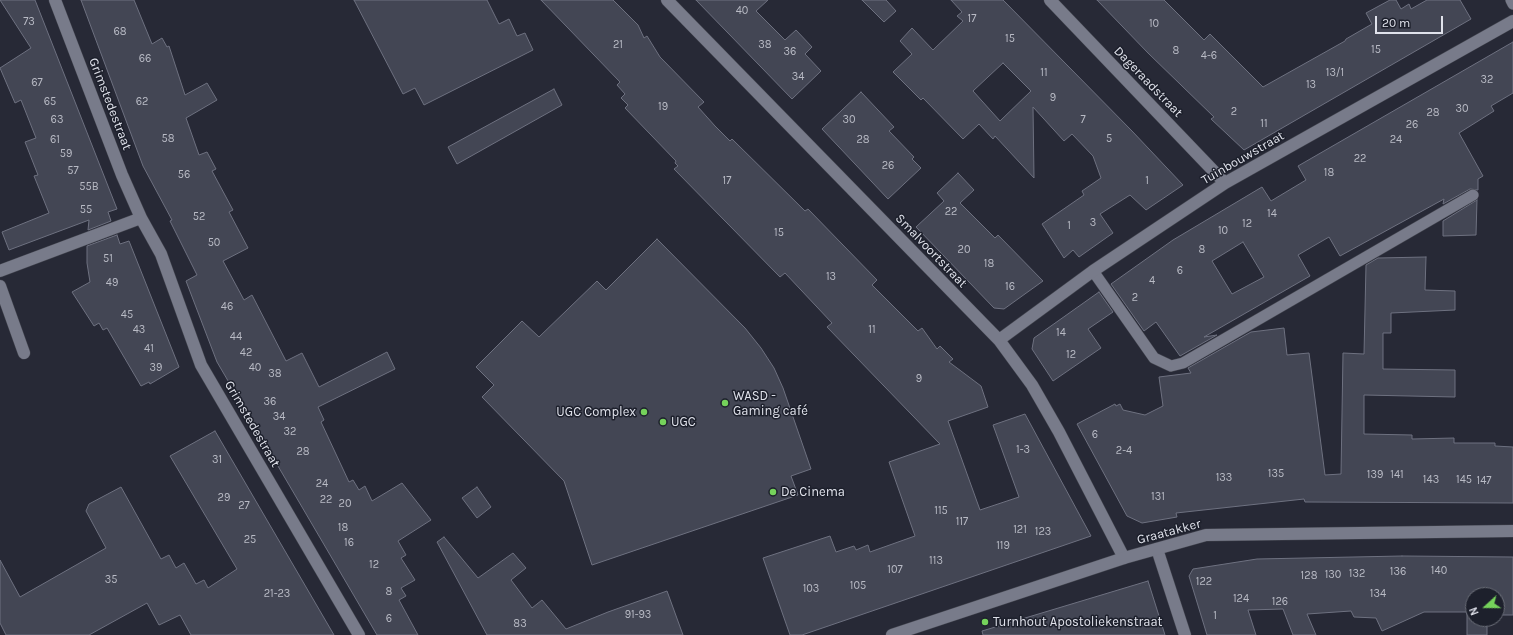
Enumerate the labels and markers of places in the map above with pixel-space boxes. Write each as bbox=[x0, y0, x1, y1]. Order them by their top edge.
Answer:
place label: WASD - Gaming café bbox=[733, 388, 808, 419]
marker: WASD - Gaming café bbox=[720, 398, 730, 408]
place label: UGC Complex bbox=[556, 404, 636, 420]
marker: UGC Complex bbox=[639, 407, 649, 417]
place label: UGC bbox=[671, 414, 696, 430]
marker: UGC bbox=[658, 417, 668, 427]
place label: De Cinema bbox=[781, 484, 845, 500]
marker: De Cinema bbox=[768, 487, 778, 497]
place label: Turnhout Apostoliekenstraat bbox=[993, 614, 1162, 630]
marker: Turnhout Apostoliekenstraat bbox=[980, 617, 990, 627]

